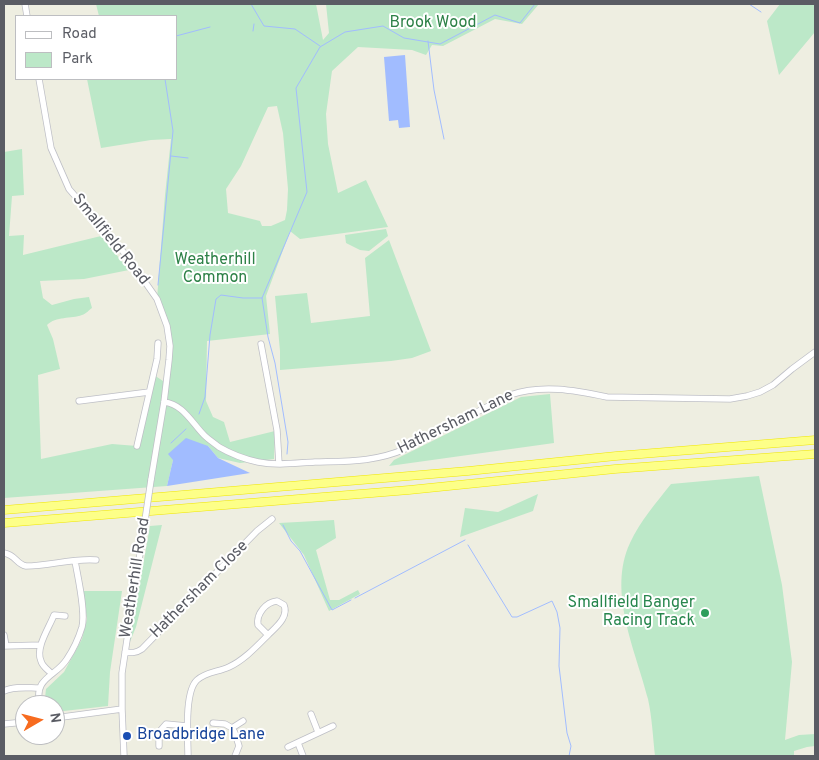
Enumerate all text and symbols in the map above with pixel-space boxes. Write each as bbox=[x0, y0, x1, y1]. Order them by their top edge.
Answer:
park label: Brook Wood bbox=[389, 14, 477, 34]
legend bbox=[15, 15, 178, 80]
text: Road bbox=[62, 25, 97, 44]
text: Park bbox=[62, 50, 93, 69]
street label: Smallfield Road bbox=[67, 190, 153, 290]
park label: Weatherhill Common bbox=[174, 251, 256, 289]
street label: Hathersham Lane bbox=[395, 387, 517, 459]
street label: Weatherhill Road bbox=[117, 516, 155, 640]
street label: Hathersham Close bbox=[147, 537, 253, 643]
place label: Smallfield Banger Racing Track bbox=[568, 594, 695, 632]
marker: Smallfield Banger Racing Track bbox=[699, 607, 711, 619]
north arrow bbox=[15, 695, 65, 745]
text: N bbox=[45, 712, 63, 724]
place label: Broadbridge Lane bbox=[137, 726, 265, 746]
marker: Broadbridge Lane bbox=[121, 730, 133, 742]

